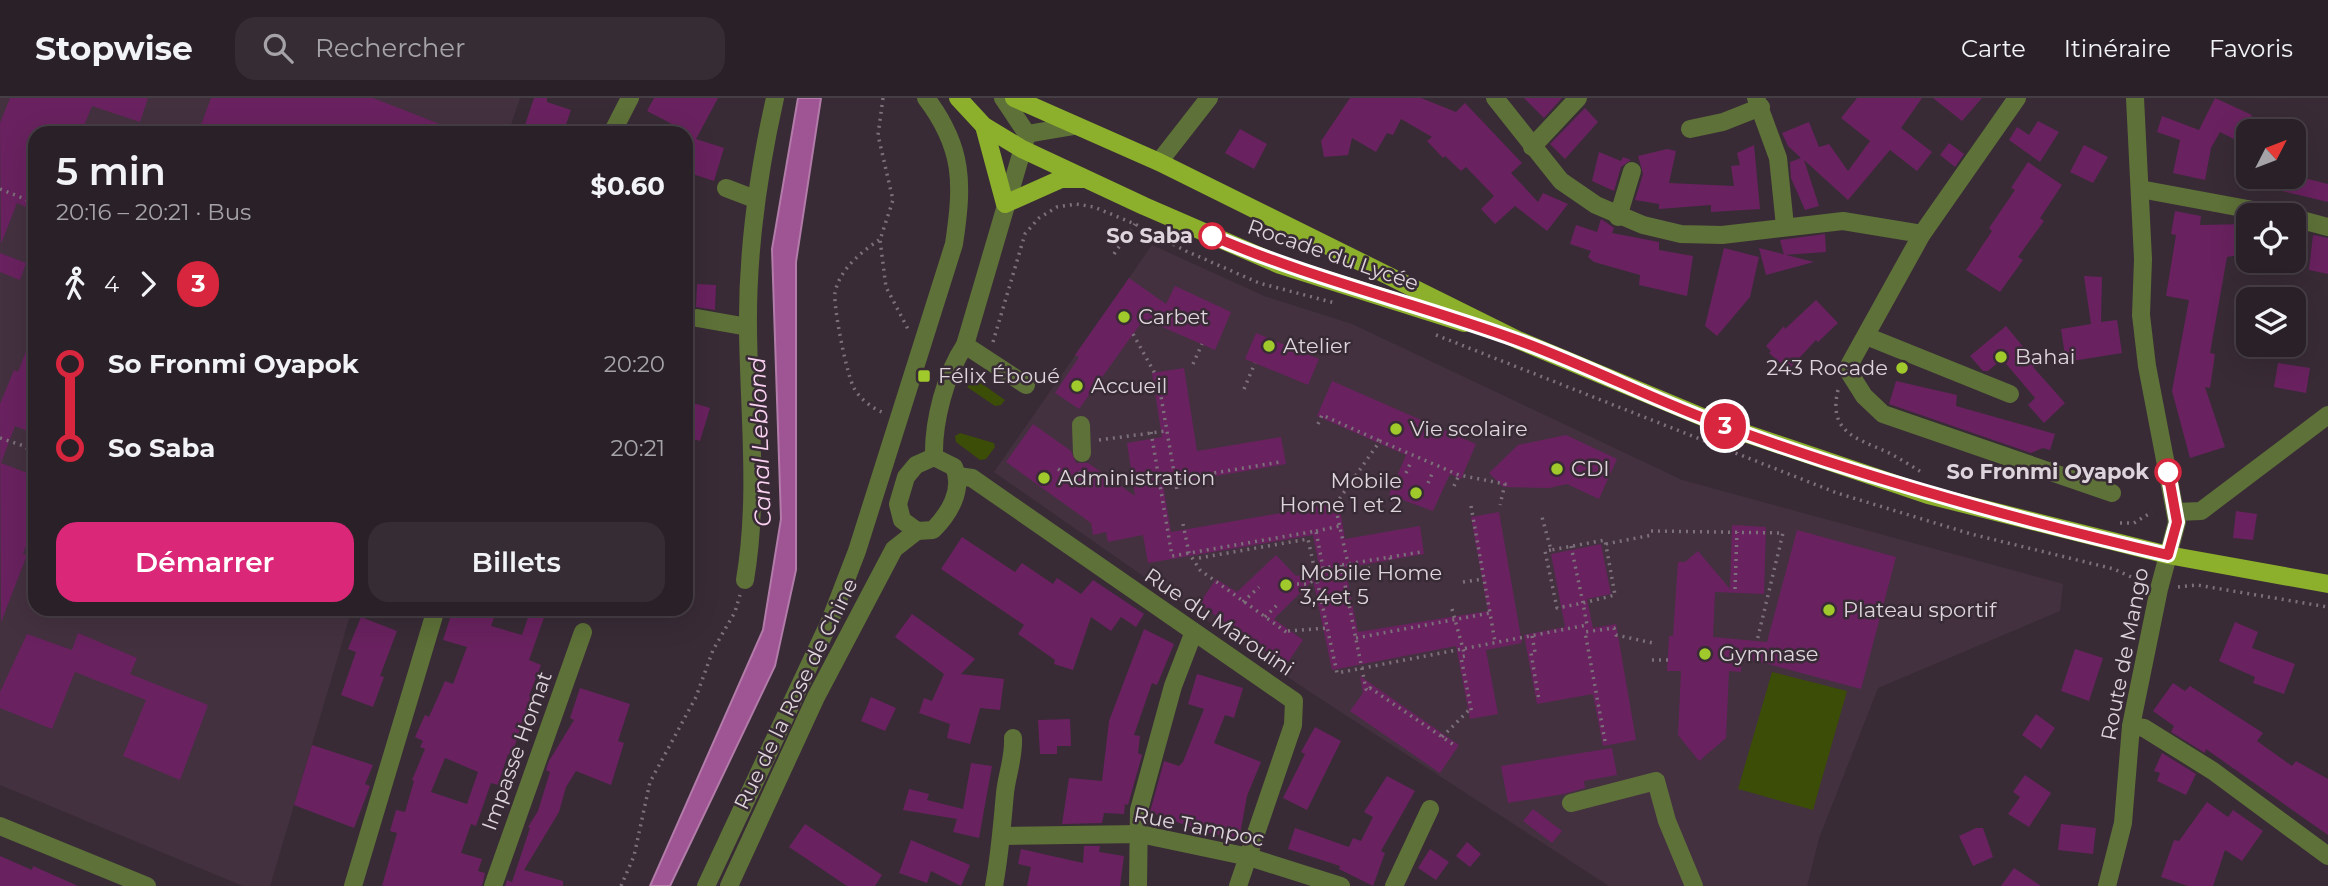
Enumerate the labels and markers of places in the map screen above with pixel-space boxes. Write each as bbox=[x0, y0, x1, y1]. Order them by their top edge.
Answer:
place label: So Saba bbox=[1106, 223, 1193, 248]
marker: So Saba bbox=[1199, 223, 1225, 249]
place label: Carbet bbox=[1138, 304, 1209, 329]
marker: Carbet bbox=[1116, 309, 1132, 325]
place label: Atelier bbox=[1283, 333, 1351, 358]
marker: Atelier bbox=[1261, 338, 1277, 354]
place label: Bahai bbox=[2015, 344, 2075, 369]
marker: Bahai bbox=[1993, 349, 2009, 365]
place label: 243 Rocade bbox=[1766, 355, 1888, 380]
marker: 243 Rocade bbox=[1894, 360, 1910, 376]
place label: Félix Éboué bbox=[938, 363, 1060, 388]
marker: Félix Éboué bbox=[916, 368, 932, 384]
place label: Accueil bbox=[1091, 373, 1168, 398]
marker: Accueil bbox=[1069, 378, 1085, 394]
place label: Vie scolaire bbox=[1410, 416, 1528, 441]
marker: Vie scolaire bbox=[1388, 421, 1404, 437]
place label: CDI bbox=[1571, 456, 1610, 481]
place label: So Fronmi Oyapok bbox=[1946, 459, 2149, 484]
marker: So Fronmi Oyapok bbox=[2155, 459, 2181, 485]
marker: CDI bbox=[1549, 461, 1565, 477]
place label: Administration bbox=[1058, 465, 1215, 490]
place label: Mobile Home 1 et 2 bbox=[1280, 468, 1402, 517]
marker: Administration bbox=[1036, 470, 1052, 486]
marker: Mobile Home 1 et 2 bbox=[1408, 485, 1424, 501]
place label: Mobile Home 3,4et 5 bbox=[1300, 560, 1442, 609]
marker: Mobile Home 3,4et 5 bbox=[1278, 577, 1294, 593]
place label: Plateau sportif bbox=[1843, 597, 1997, 622]
marker: Plateau sportif bbox=[1821, 602, 1837, 618]
place label: Gymnase bbox=[1719, 641, 1818, 666]
marker: Gymnase bbox=[1697, 646, 1713, 662]

